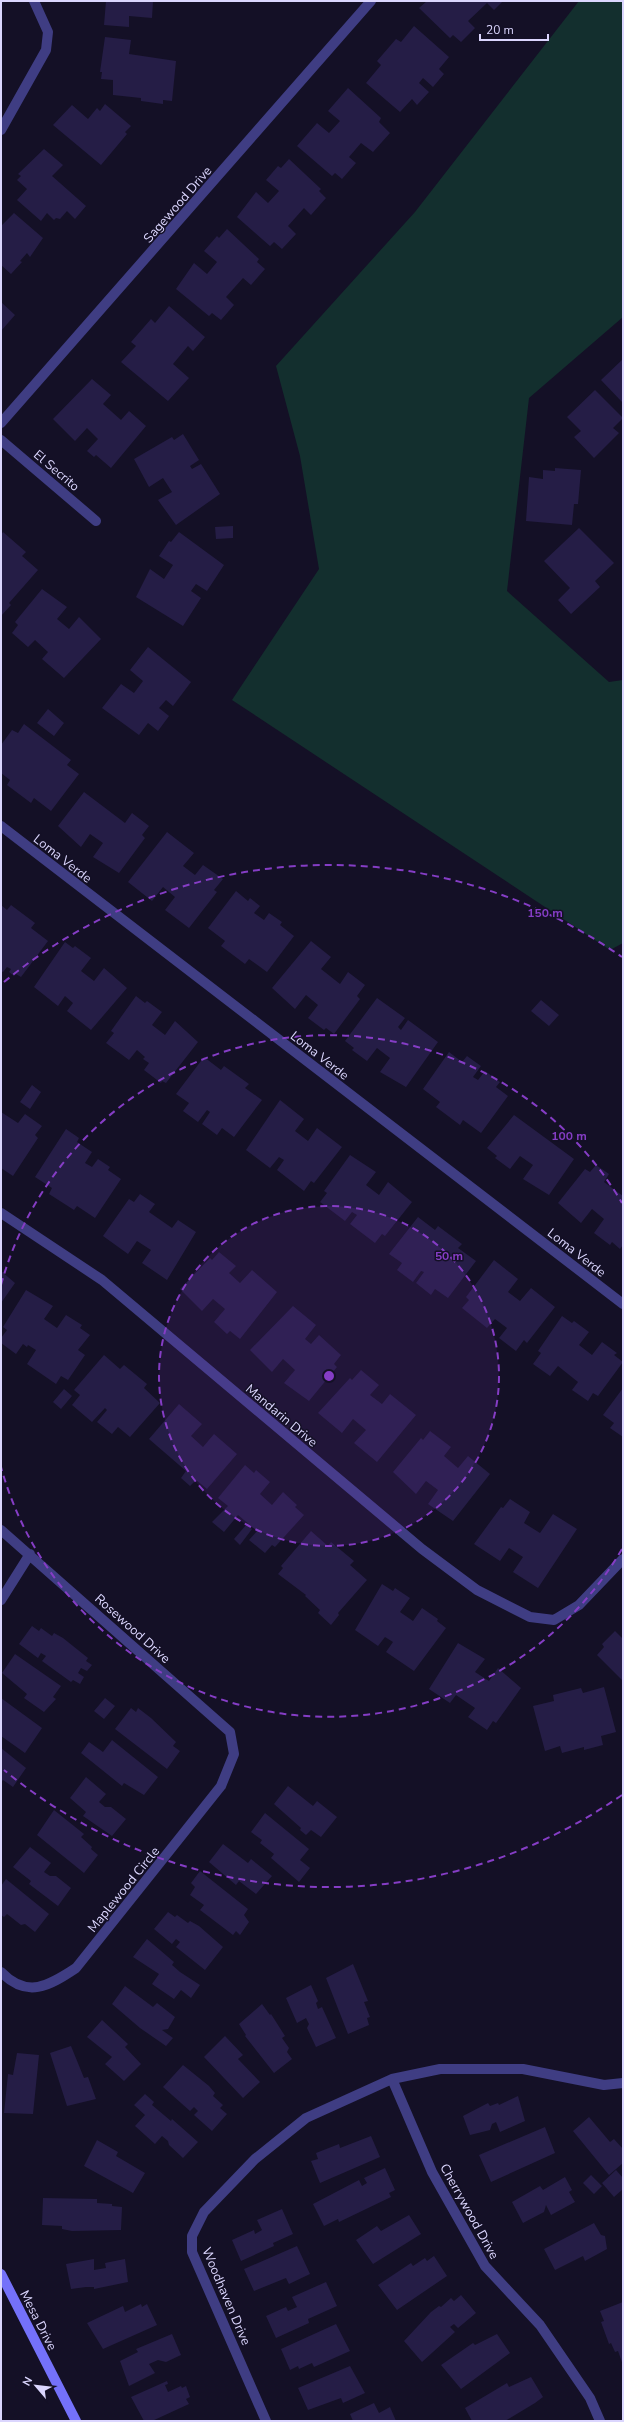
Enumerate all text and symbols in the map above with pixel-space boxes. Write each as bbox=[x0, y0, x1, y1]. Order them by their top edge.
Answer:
scale bar bbox=[480, 16, 548, 42]
text: 20 m bbox=[486, 22, 514, 38]
street label: Sagewood Drive bbox=[139, 162, 216, 247]
street label: El Secrito bbox=[29, 446, 83, 495]
street label: Loma Verde bbox=[29, 830, 95, 887]
text: 150 m bbox=[527, 905, 563, 921]
street label: Loma Verde bbox=[286, 1027, 352, 1084]
text: 100 m bbox=[551, 1128, 587, 1144]
street label: Loma Verde bbox=[543, 1224, 609, 1281]
text: 50 m bbox=[435, 1248, 463, 1264]
centre of rings bbox=[322, 1369, 336, 1383]
street label: Mandarin Drive bbox=[241, 1380, 321, 1451]
street label: Rosewood Drive bbox=[91, 1590, 174, 1668]
street label: Maplewood Circle bbox=[84, 1843, 164, 1936]
street label: Cherrywood Drive bbox=[435, 2160, 503, 2263]
street label: Woodhaven Drive bbox=[197, 2245, 255, 2348]
street label: Mesa Drive bbox=[15, 2287, 61, 2354]
north arrow bbox=[16, 2366, 56, 2406]
text: N bbox=[19, 2374, 36, 2389]

